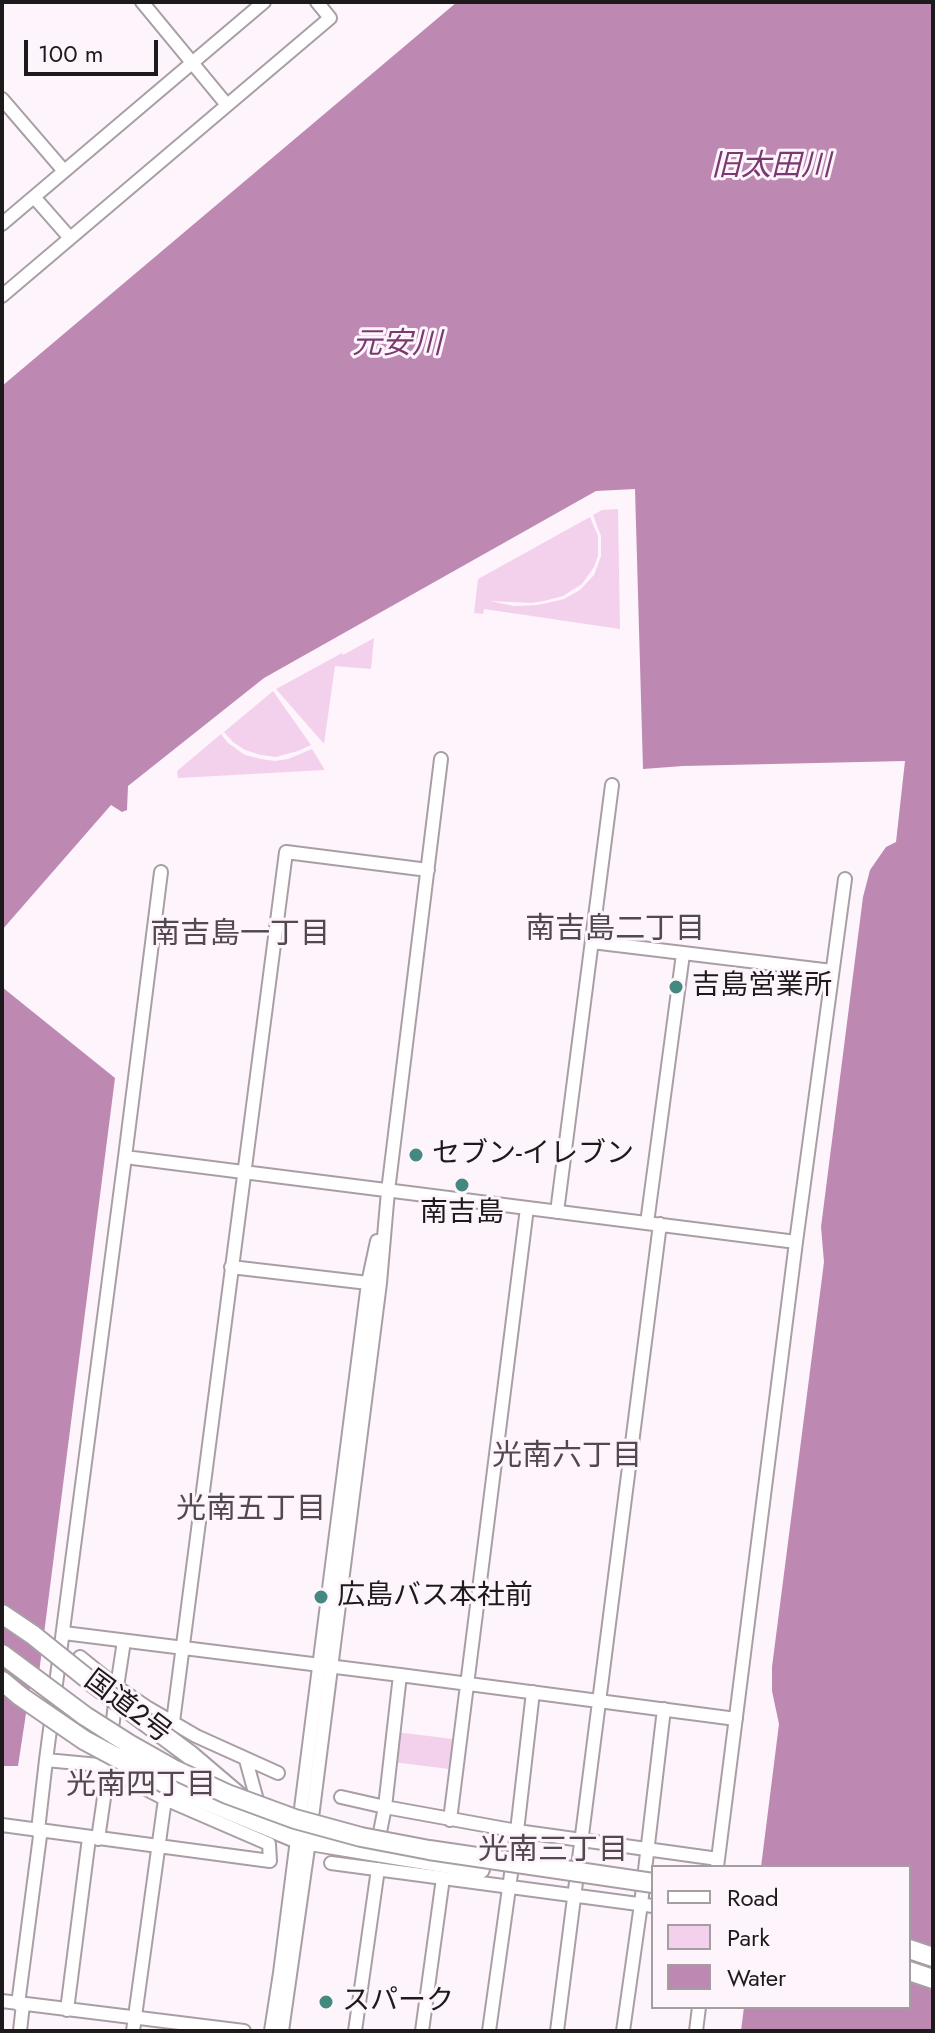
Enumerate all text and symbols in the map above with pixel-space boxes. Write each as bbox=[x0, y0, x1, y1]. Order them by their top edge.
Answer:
scale bar bbox=[28, 24, 162, 74]
text: 100 m bbox=[38, 36, 104, 71]
water label: 旧太田川 bbox=[711, 150, 831, 186]
water label: 元安川 bbox=[352, 328, 442, 364]
district label: 南吉島二丁目 bbox=[525, 913, 705, 949]
district label: 南吉島一丁目 bbox=[150, 918, 330, 954]
place label: 吉島営業所 bbox=[692, 970, 832, 1004]
marker: 吉島営業所 bbox=[667, 978, 685, 996]
place label: セブン-イレブン bbox=[432, 1138, 634, 1172]
marker: セブン-イレブン bbox=[407, 1146, 425, 1164]
marker: 南吉島 bbox=[453, 1176, 471, 1194]
place label: 南吉島 bbox=[420, 1197, 504, 1231]
district label: 光南六丁目 bbox=[492, 1440, 642, 1476]
district label: 光南五丁目 bbox=[176, 1493, 326, 1529]
place label: 広島バス本社前 bbox=[337, 1580, 533, 1614]
marker: 広島バス本社前 bbox=[312, 1588, 330, 1606]
street label: 国道2号 bbox=[77, 1665, 177, 1751]
district label: 光南四丁目 bbox=[66, 1769, 216, 1805]
district label: 光南三丁目 bbox=[478, 1834, 628, 1870]
legend bbox=[651, 1865, 911, 2009]
text: Road bbox=[727, 1880, 779, 1915]
text: Park bbox=[727, 1920, 770, 1955]
text: Water bbox=[727, 1960, 786, 1995]
place label: スパーク bbox=[342, 1985, 454, 2019]
marker: スパーク bbox=[317, 1993, 335, 2011]

